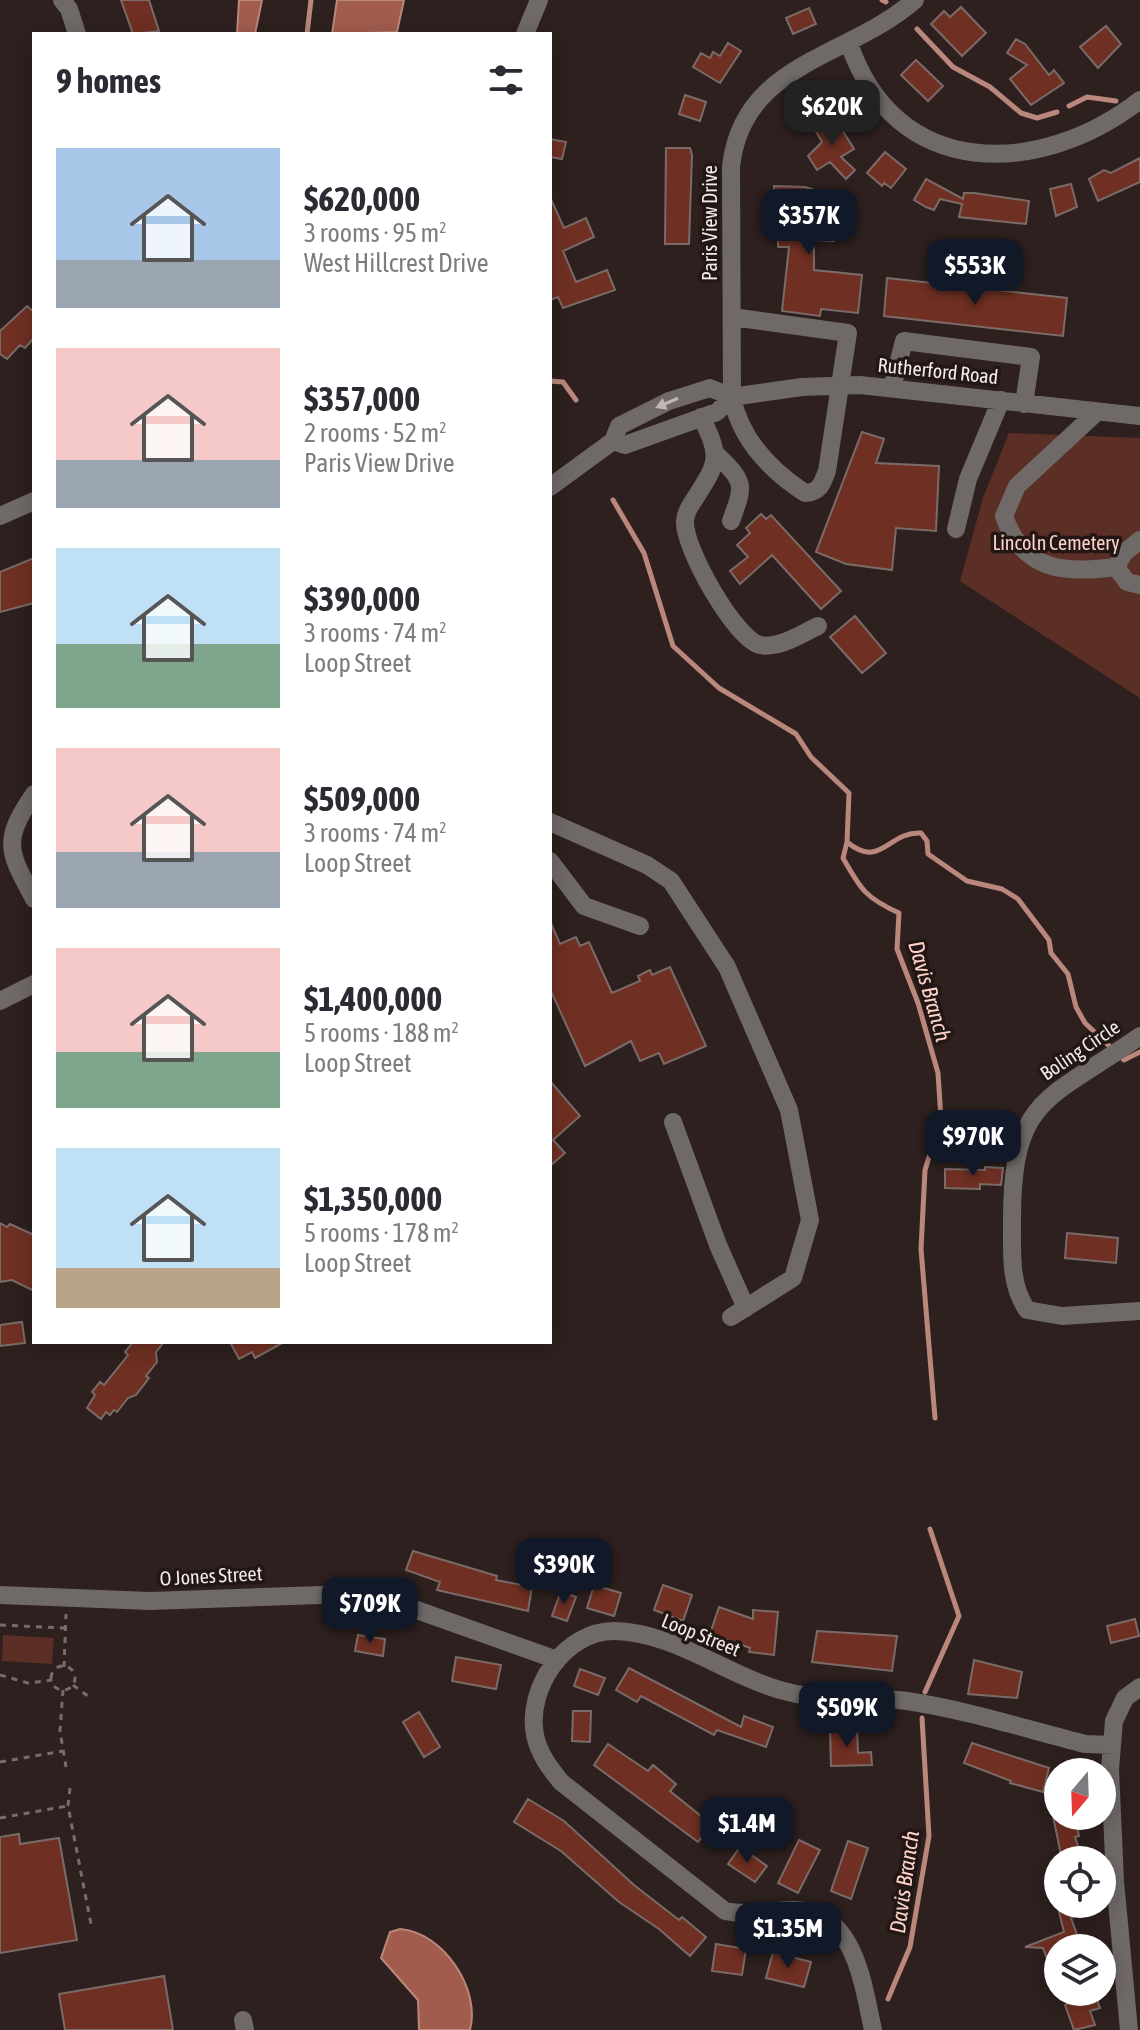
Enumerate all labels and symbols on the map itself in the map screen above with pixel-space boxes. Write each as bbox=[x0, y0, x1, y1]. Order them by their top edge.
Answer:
pin: $620K bbox=[776, 80, 888, 148]
street label: Paris View Drive bbox=[698, 165, 721, 281]
pin: $357K bbox=[753, 189, 865, 257]
pin: $553K bbox=[919, 239, 1031, 307]
street label: Rutherford Road bbox=[877, 353, 999, 388]
one-way arrow bbox=[655, 397, 679, 410]
park label: Lincoln Cemetery bbox=[993, 531, 1119, 554]
water label: Davis Branch bbox=[903, 938, 957, 1045]
street label: Boling Circle bbox=[1036, 1015, 1124, 1085]
pin: $970K bbox=[917, 1110, 1029, 1178]
pin: $390K bbox=[508, 1538, 620, 1606]
street label: O Jones Street bbox=[159, 1561, 263, 1590]
pin: $709K bbox=[314, 1577, 426, 1645]
street label: Loop Street bbox=[659, 1608, 744, 1661]
pin: $509K bbox=[791, 1681, 903, 1749]
north arrow bbox=[1044, 1758, 1116, 1830]
pin: $1.4M bbox=[691, 1797, 803, 1865]
water label: Davis Branch bbox=[884, 1829, 924, 1935]
pin: $1.35M bbox=[723, 1902, 853, 1970]

